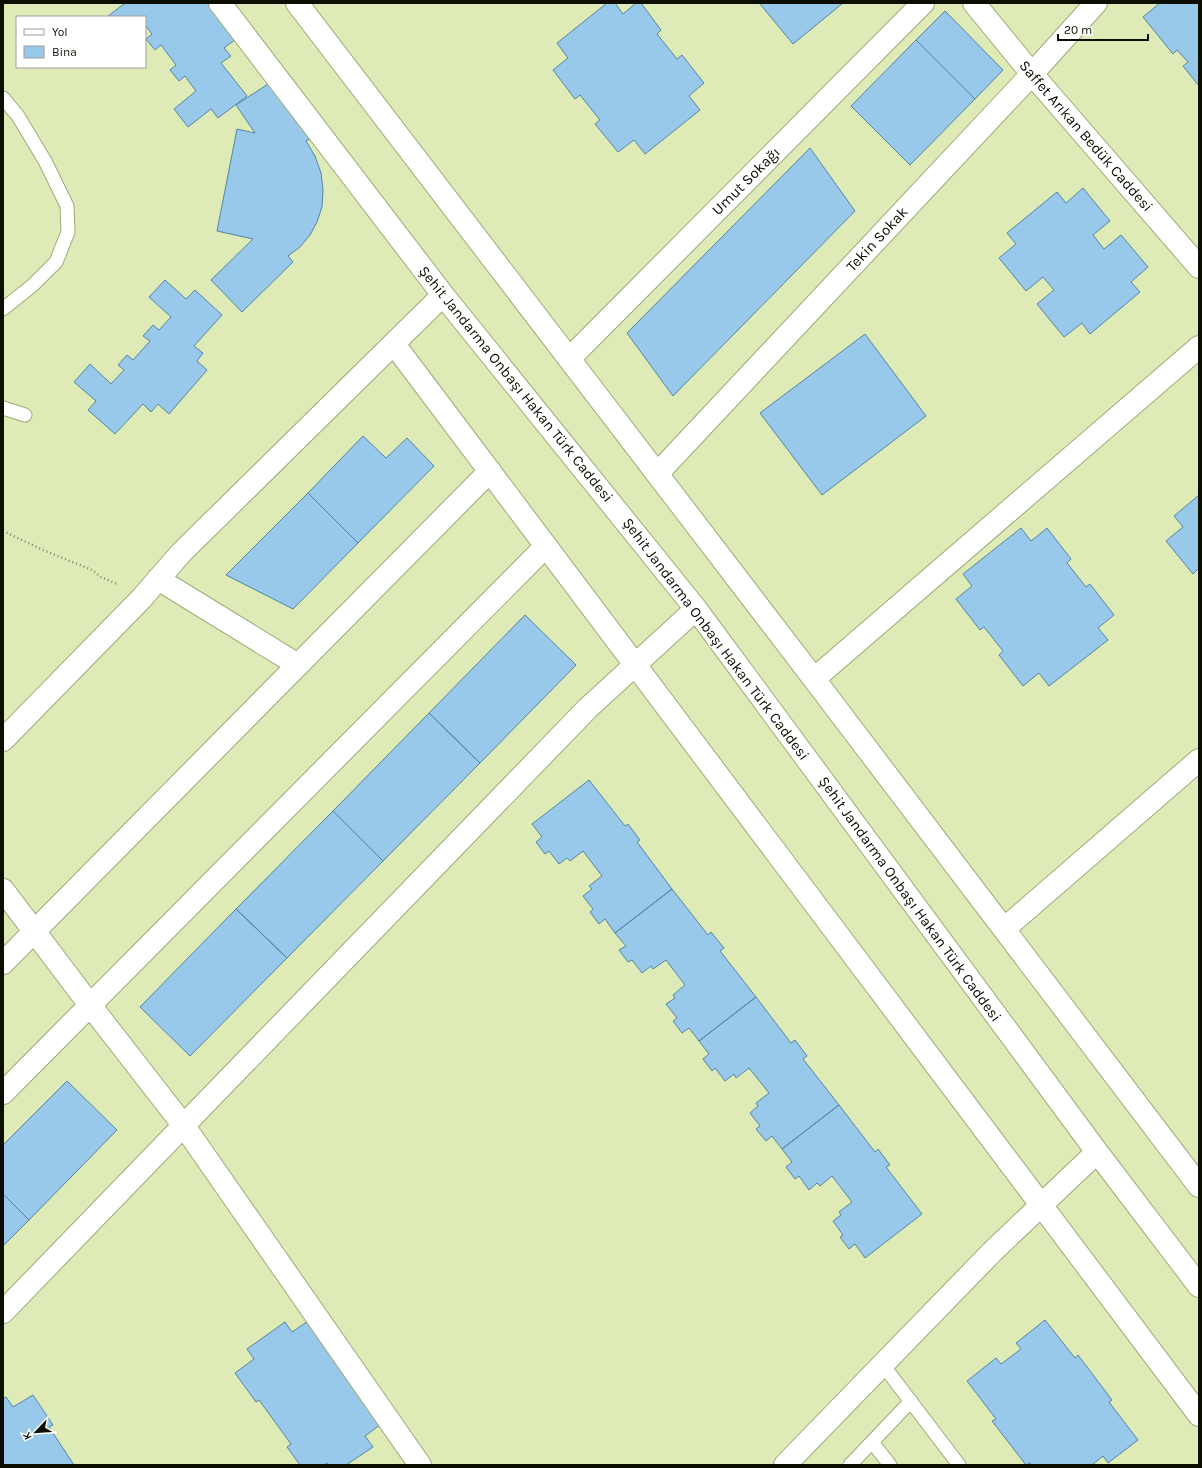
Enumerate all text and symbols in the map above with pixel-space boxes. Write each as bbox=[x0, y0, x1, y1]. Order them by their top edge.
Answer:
legend bbox=[16, 16, 146, 68]
scale bar bbox=[1058, 16, 1148, 42]
text: 20 m bbox=[1064, 23, 1092, 37]
text: Yol bbox=[52, 25, 68, 39]
text: Bina bbox=[52, 45, 77, 59]
street label: Saffet Arıkan Bedük Caddesi bbox=[1015, 57, 1157, 215]
street label: Umut Sokağı bbox=[708, 143, 784, 219]
street label: Tekin Sokak bbox=[842, 203, 912, 275]
street label: Şehit Jandarma Onbaşı Hakan Türk Caddesi bbox=[415, 262, 617, 506]
street label: Şehit Jandarma Onbaşı Hakan Türk Caddesi bbox=[619, 514, 813, 764]
street label: Şehit Jandarma Onbaşı Hakan Türk Caddesi bbox=[815, 773, 1005, 1025]
north arrow bbox=[16, 1412, 56, 1452]
text: K bbox=[20, 1429, 35, 1442]

